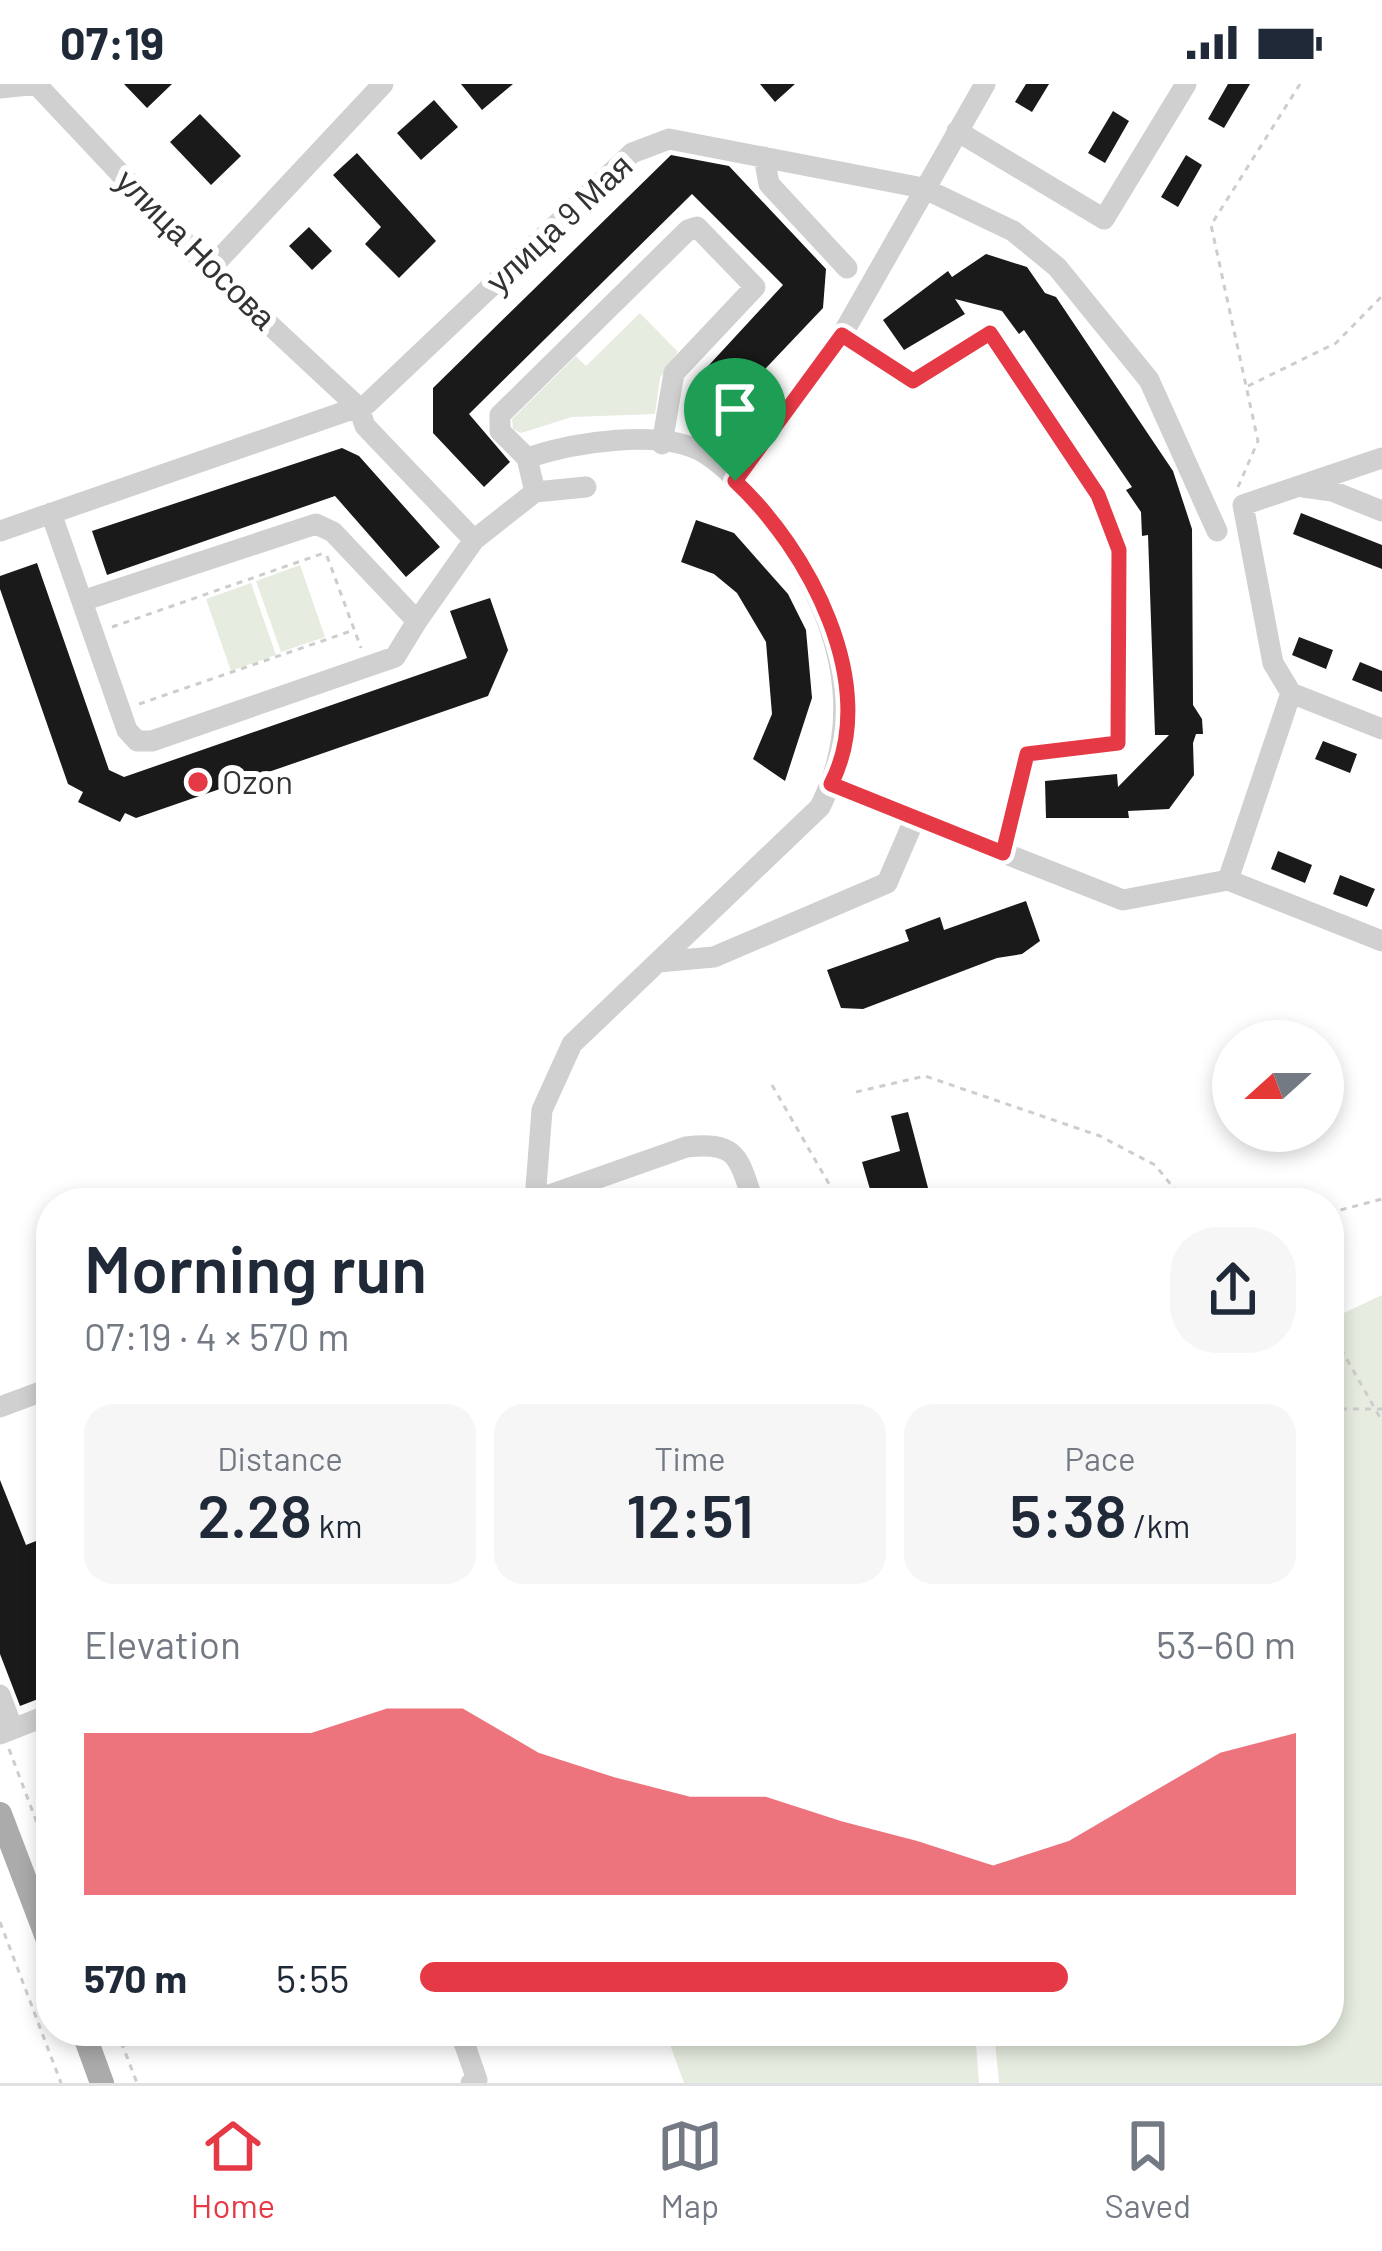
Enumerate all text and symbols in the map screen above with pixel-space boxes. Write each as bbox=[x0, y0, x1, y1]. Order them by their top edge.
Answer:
text: 07:19 bbox=[60, 15, 164, 69]
street label: улица 9 Мая bbox=[477, 144, 640, 300]
street label: улица Носова bbox=[108, 160, 286, 337]
pin bbox=[684, 358, 786, 481]
icon: arrive bbox=[702, 376, 768, 442]
place label: Ozon bbox=[222, 761, 293, 801]
marker: Ozon bbox=[185, 769, 211, 795]
north arrow bbox=[1212, 1020, 1344, 1152]
map controls bbox=[1212, 1020, 1344, 1152]
text: Morning run bbox=[84, 1227, 427, 1306]
button: share bbox=[1170, 1227, 1296, 1353]
text: 07:19 · 4 × 570 m bbox=[84, 1312, 350, 1359]
text: Distance bbox=[217, 1438, 343, 1478]
text: Time bbox=[654, 1438, 726, 1478]
text: Pace bbox=[1065, 1438, 1135, 1478]
text: 2.28 bbox=[198, 1478, 312, 1550]
text: 12:51 bbox=[626, 1478, 754, 1550]
text: 5:38 bbox=[1010, 1478, 1127, 1550]
text: km bbox=[312, 1505, 362, 1545]
text: /km bbox=[1127, 1505, 1190, 1545]
text: Elevation bbox=[84, 1620, 241, 1667]
text: 53–60 m bbox=[1156, 1620, 1296, 1667]
text: 570 m bbox=[84, 1954, 187, 2001]
text: 5:55 bbox=[276, 1954, 349, 2001]
tab: Home bbox=[191, 2113, 275, 2225]
tab: Map bbox=[657, 2113, 723, 2225]
tab: Saved bbox=[1105, 2113, 1191, 2225]

